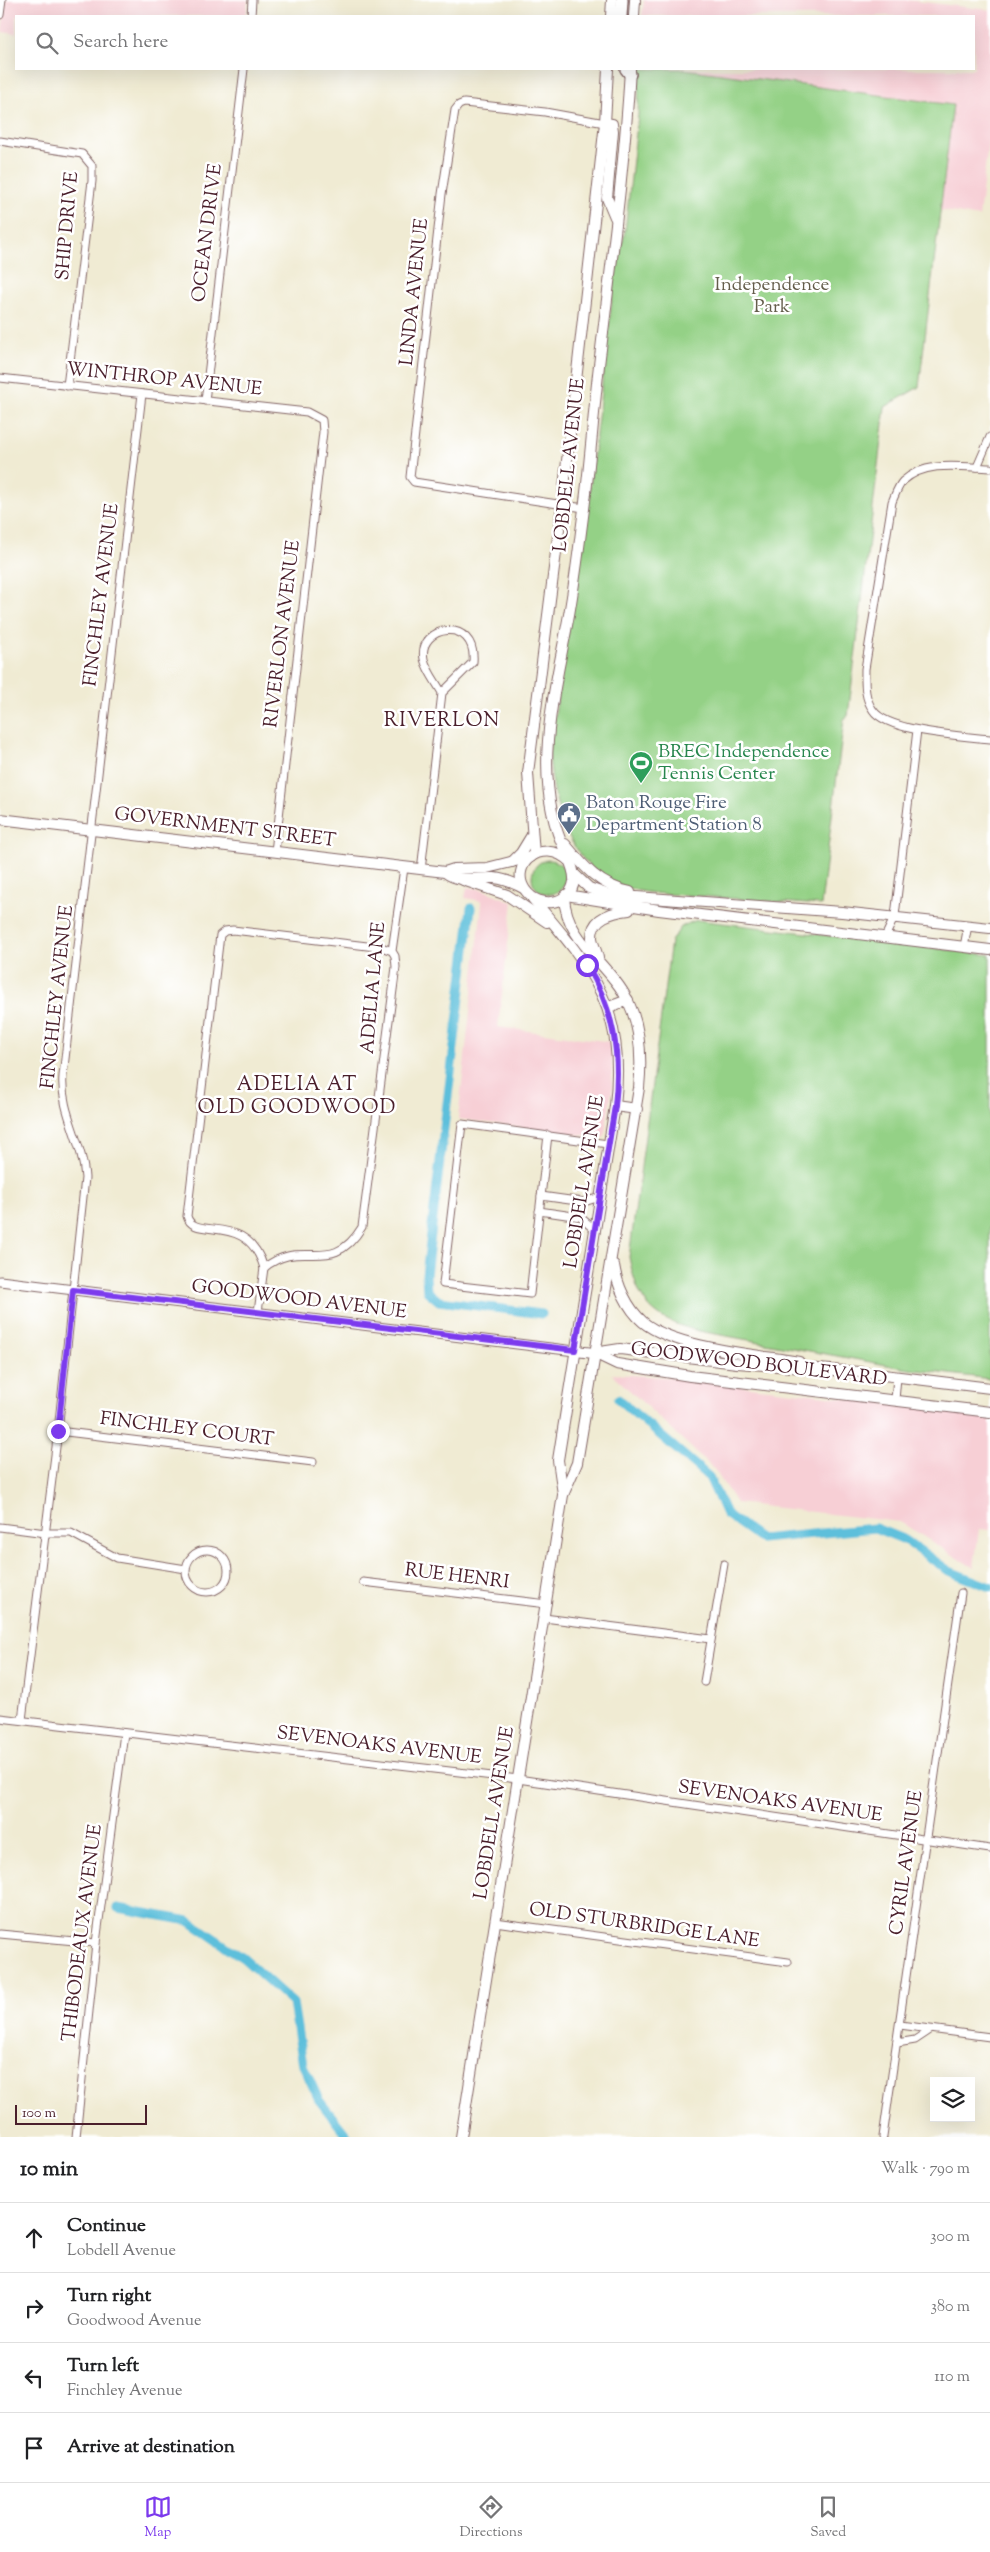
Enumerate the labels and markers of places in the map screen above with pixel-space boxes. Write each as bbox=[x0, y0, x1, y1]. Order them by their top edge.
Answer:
place label: BREC Independence Tennis Center bbox=[658, 739, 829, 788]
sports icon: BREC Independence Tennis Center bbox=[628, 750, 654, 784]
place label: Baton Rouge Fire Department Station 8 bbox=[586, 790, 762, 839]
public building icon: Baton Rouge Fire Department Station 8 bbox=[556, 801, 582, 835]

